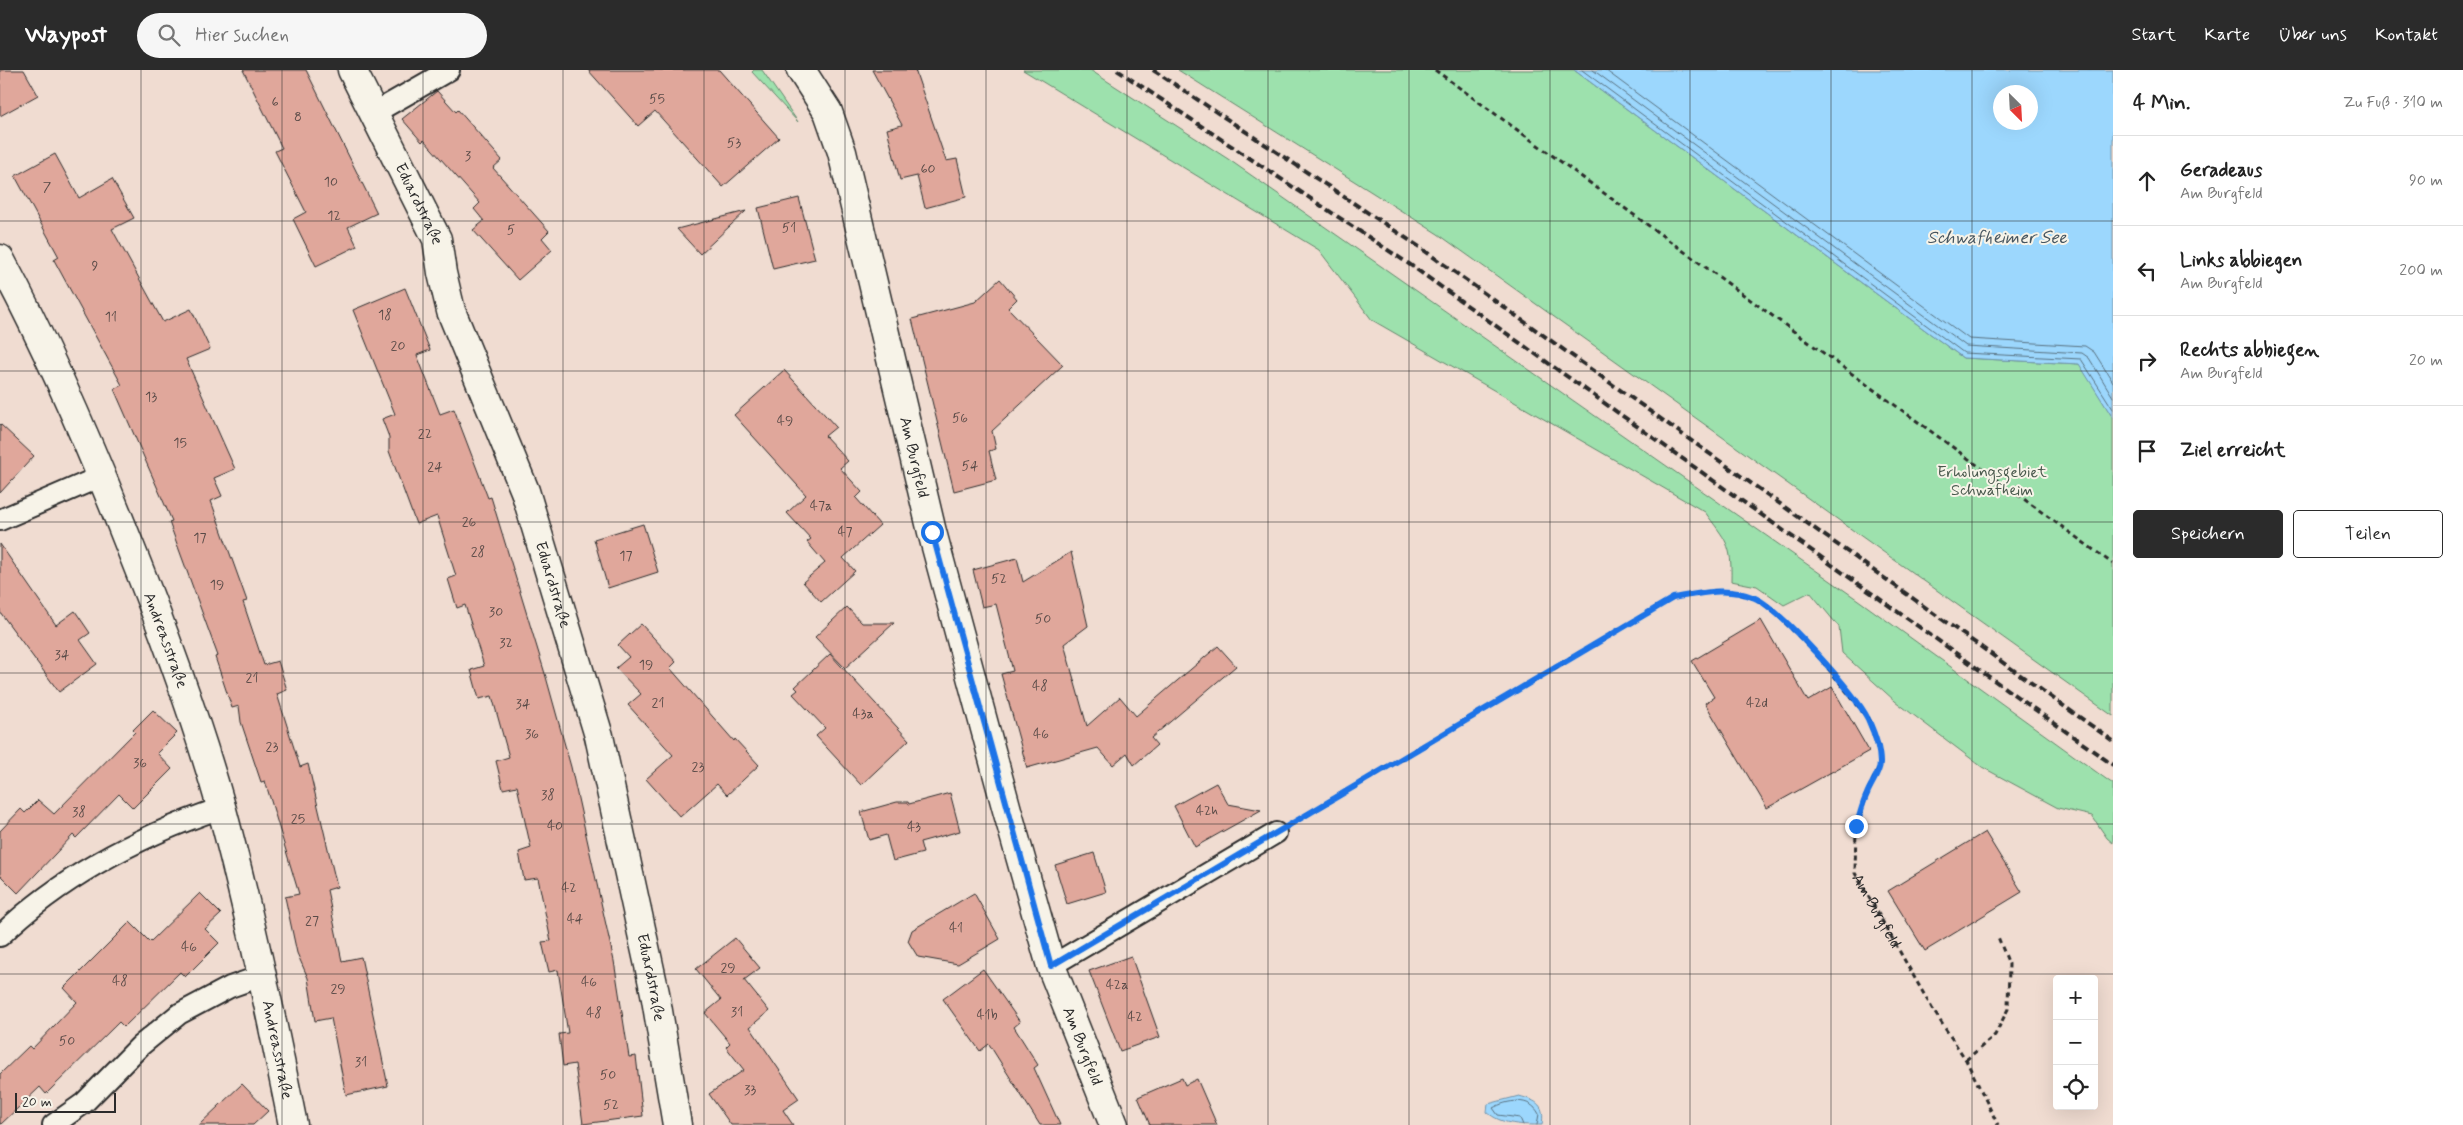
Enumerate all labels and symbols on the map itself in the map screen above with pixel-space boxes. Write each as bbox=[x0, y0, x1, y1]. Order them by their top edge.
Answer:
north arrow bbox=[1993, 85, 2038, 130]
house number: 55 bbox=[649, 90, 665, 108]
house number: 6 bbox=[271, 93, 279, 111]
house number: 8 bbox=[294, 108, 302, 126]
house number: 53 bbox=[727, 134, 741, 152]
house number: 3 bbox=[465, 147, 471, 165]
street label: Eduardstraße bbox=[390, 159, 448, 246]
house number: 60 bbox=[920, 160, 936, 178]
house number: 10 bbox=[324, 173, 338, 191]
house number: 7 bbox=[43, 178, 52, 196]
house number: 12 bbox=[327, 207, 341, 225]
house number: 51 bbox=[782, 219, 796, 237]
house number: 5 bbox=[507, 221, 515, 239]
water label: Schwafheimer See bbox=[1927, 226, 2068, 250]
house number: 9 bbox=[92, 257, 99, 275]
house number: 18 bbox=[378, 306, 392, 324]
house number: 11 bbox=[105, 308, 117, 326]
house number: 20 bbox=[391, 337, 405, 355]
house number: 13 bbox=[145, 388, 157, 406]
house number: 56 bbox=[952, 409, 968, 427]
house number: 49 bbox=[777, 412, 793, 430]
street label: Am Burgfeld bbox=[895, 415, 934, 500]
house number: 22 bbox=[418, 425, 432, 443]
house number: 15 bbox=[173, 434, 187, 452]
house number: 54 bbox=[962, 457, 979, 475]
house number: 24 bbox=[427, 458, 443, 476]
park label: Erholungsgebiet Schwafheim bbox=[1937, 462, 2047, 501]
house number: 47a bbox=[810, 497, 832, 515]
house number: 26 bbox=[462, 513, 477, 531]
route start bbox=[921, 521, 944, 544]
house number: 47 bbox=[837, 523, 853, 541]
house number: 17 bbox=[193, 529, 207, 547]
street label: Eduardstraße bbox=[530, 539, 576, 630]
house number: 28 bbox=[471, 543, 485, 561]
house number: 17 bbox=[619, 547, 633, 565]
house number: 52 bbox=[991, 570, 1007, 588]
house number: 19 bbox=[210, 576, 224, 594]
street label: Andreasstraße bbox=[139, 589, 193, 691]
house number: 30 bbox=[489, 603, 503, 621]
house number: 50 bbox=[1035, 610, 1051, 628]
house number: 32 bbox=[499, 634, 513, 652]
house number: 34 bbox=[55, 646, 70, 664]
house number: 19 bbox=[639, 656, 653, 674]
house number: 21 bbox=[246, 669, 258, 687]
house number: 48 bbox=[1032, 677, 1048, 695]
house number: 21 bbox=[652, 694, 664, 712]
house number: 42d bbox=[1746, 694, 1768, 712]
house number: 34 bbox=[516, 695, 531, 713]
house number: 43a bbox=[852, 705, 874, 723]
house number: 36 bbox=[525, 725, 539, 743]
house number: 46 bbox=[1033, 725, 1049, 743]
house number: 23 bbox=[266, 738, 278, 756]
house number: 36 bbox=[133, 754, 147, 772]
house number: 23 bbox=[692, 758, 704, 776]
house number: 38 bbox=[541, 786, 555, 804]
house number: 42h bbox=[1196, 802, 1218, 820]
house number: 38 bbox=[72, 803, 86, 821]
house number: 25 bbox=[291, 810, 305, 828]
route end bbox=[1845, 815, 1868, 838]
house number: 40 bbox=[547, 817, 563, 835]
house number: 43 bbox=[907, 818, 921, 836]
street label: Am Burgfeld bbox=[1847, 870, 1906, 952]
house number: 42 bbox=[561, 879, 577, 897]
house number: 44 bbox=[567, 910, 584, 928]
house number: 27 bbox=[305, 912, 319, 930]
house number: 41 bbox=[949, 919, 963, 937]
street label: Eduardstraße bbox=[632, 931, 670, 1023]
house number: 46 bbox=[181, 938, 197, 956]
house number: 29 bbox=[720, 959, 736, 977]
house number: 48 bbox=[112, 972, 128, 990]
house number: 46 bbox=[581, 973, 597, 991]
house number: 42a bbox=[1106, 976, 1128, 994]
house number: 29 bbox=[330, 980, 346, 998]
street label: Andreasstraße bbox=[257, 998, 298, 1101]
house number: 31 bbox=[731, 1003, 743, 1021]
house number: 48 bbox=[586, 1004, 602, 1022]
street label: Am Burgfeld bbox=[1058, 1004, 1108, 1088]
house number: 41b bbox=[976, 1006, 998, 1024]
house number: 42 bbox=[1127, 1008, 1143, 1026]
house number: 50 bbox=[59, 1032, 75, 1050]
house number: 31 bbox=[355, 1053, 367, 1071]
house number: 50 bbox=[600, 1066, 616, 1084]
house number: 33 bbox=[744, 1081, 756, 1099]
scale bar bbox=[15, 1090, 116, 1113]
house number: 52 bbox=[603, 1096, 619, 1114]

